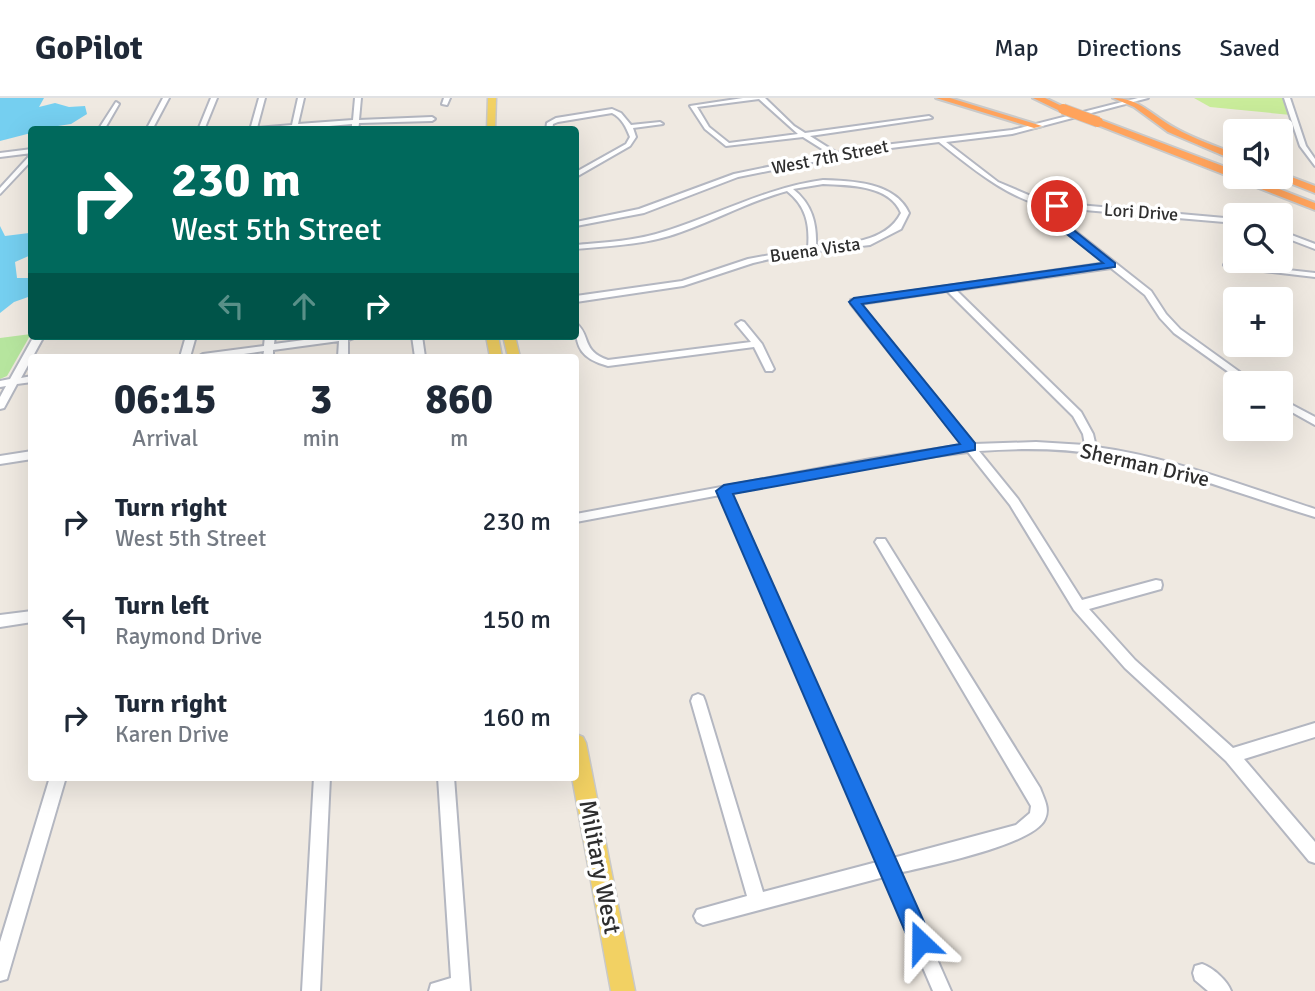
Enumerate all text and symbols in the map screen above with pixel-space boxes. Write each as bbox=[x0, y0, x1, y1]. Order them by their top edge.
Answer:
text: GoPilot bbox=[35, 28, 143, 69]
text: Map bbox=[994, 33, 1039, 63]
text: Directions bbox=[1077, 33, 1182, 63]
text: Saved bbox=[1220, 33, 1280, 63]
map controls bbox=[1223, 119, 1293, 441]
button: sound bbox=[1223, 119, 1293, 189]
street label: West 7th Street bbox=[770, 135, 890, 179]
text: 230 m bbox=[171, 150, 301, 210]
icon: right bbox=[56, 154, 147, 245]
pin bbox=[1027, 176, 1087, 236]
icon: arrive bbox=[1038, 187, 1076, 225]
street label: Lori Drive bbox=[1103, 198, 1179, 226]
button: search bbox=[1223, 203, 1293, 273]
text: West 5th Street bbox=[171, 210, 382, 249]
street label: Buena Vista bbox=[768, 233, 862, 267]
icon: left bbox=[212, 287, 250, 325]
icon: ahead bbox=[285, 287, 323, 325]
icon: right bbox=[358, 287, 396, 325]
button: + bbox=[1223, 287, 1293, 357]
button: − bbox=[1223, 371, 1293, 441]
text: 06:15 bbox=[114, 374, 217, 425]
text: 3 bbox=[310, 374, 332, 425]
text: 860 bbox=[425, 374, 493, 425]
text: Arrival bbox=[132, 424, 198, 453]
text: min bbox=[302, 424, 340, 453]
text: m bbox=[450, 424, 468, 453]
street label: Sherman Drive bbox=[1078, 438, 1212, 492]
text: Turn right bbox=[115, 492, 227, 524]
icon: right bbox=[56, 503, 94, 541]
text: 230 m bbox=[482, 506, 551, 538]
text: West 5th Street bbox=[115, 524, 266, 553]
text: Turn left bbox=[115, 590, 209, 622]
icon: left bbox=[56, 601, 94, 639]
text: 150 m bbox=[482, 604, 551, 636]
text: Raymond Drive bbox=[115, 622, 262, 651]
text: Turn right bbox=[115, 688, 227, 720]
icon: right bbox=[56, 699, 94, 737]
text: 160 m bbox=[482, 702, 551, 734]
text: Karen Drive bbox=[115, 720, 229, 749]
street label: Military West bbox=[572, 797, 628, 937]
position arrow bbox=[884, 905, 958, 979]

